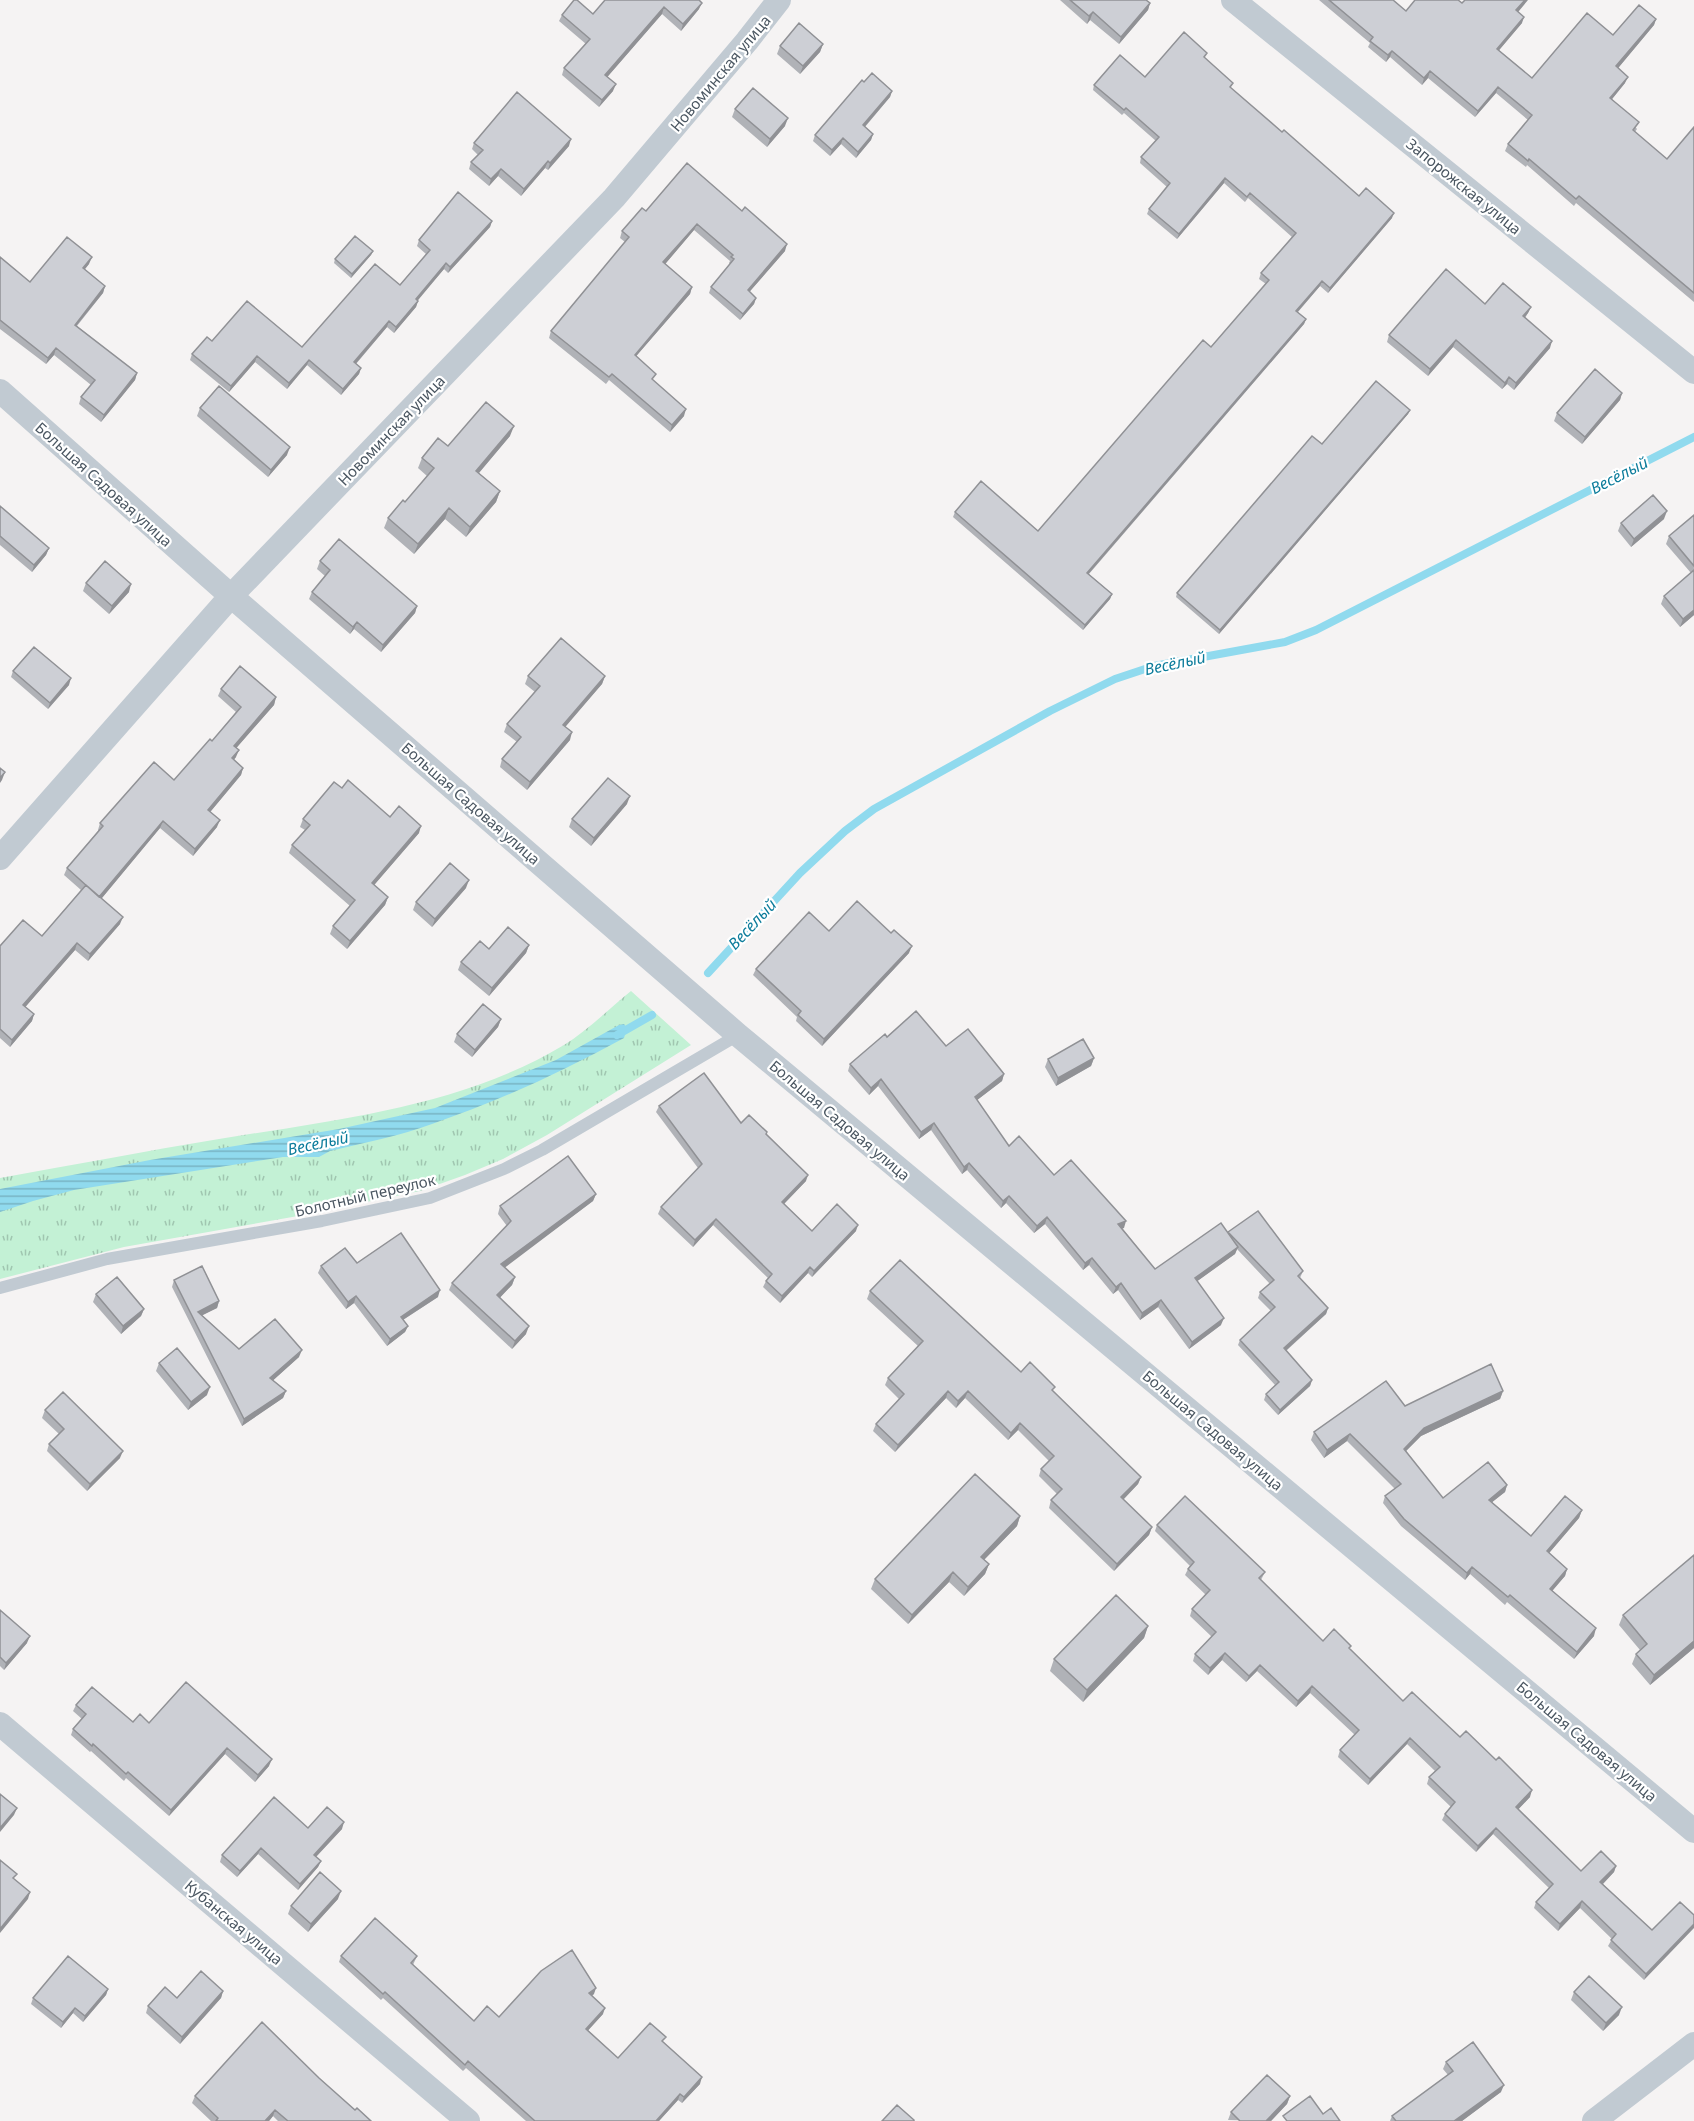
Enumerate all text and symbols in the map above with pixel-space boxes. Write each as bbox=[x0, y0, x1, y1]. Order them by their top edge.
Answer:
street label: Новоминская улица bbox=[665, 11, 775, 135]
street label: Запорожская улица bbox=[1402, 133, 1526, 239]
street label: Новоминская улица bbox=[333, 371, 449, 489]
street label: Большая Садовая улица bbox=[31, 417, 177, 551]
water label: Весёлый bbox=[1586, 451, 1652, 499]
water label: Весёлый bbox=[1142, 646, 1208, 680]
street label: Большая Садовая улица bbox=[398, 737, 544, 869]
water label: Весёлый bbox=[723, 894, 781, 954]
street label: Большая Садовая улица bbox=[766, 1055, 914, 1185]
water label: Весёлый bbox=[285, 1126, 351, 1160]
street label: Болотный переулок bbox=[293, 1169, 437, 1221]
street label: Большая Садовая улица bbox=[1139, 1365, 1287, 1495]
street label: Большая Садовая улица bbox=[1513, 1676, 1661, 1806]
street label: Кубанская улица bbox=[181, 1875, 287, 1969]

